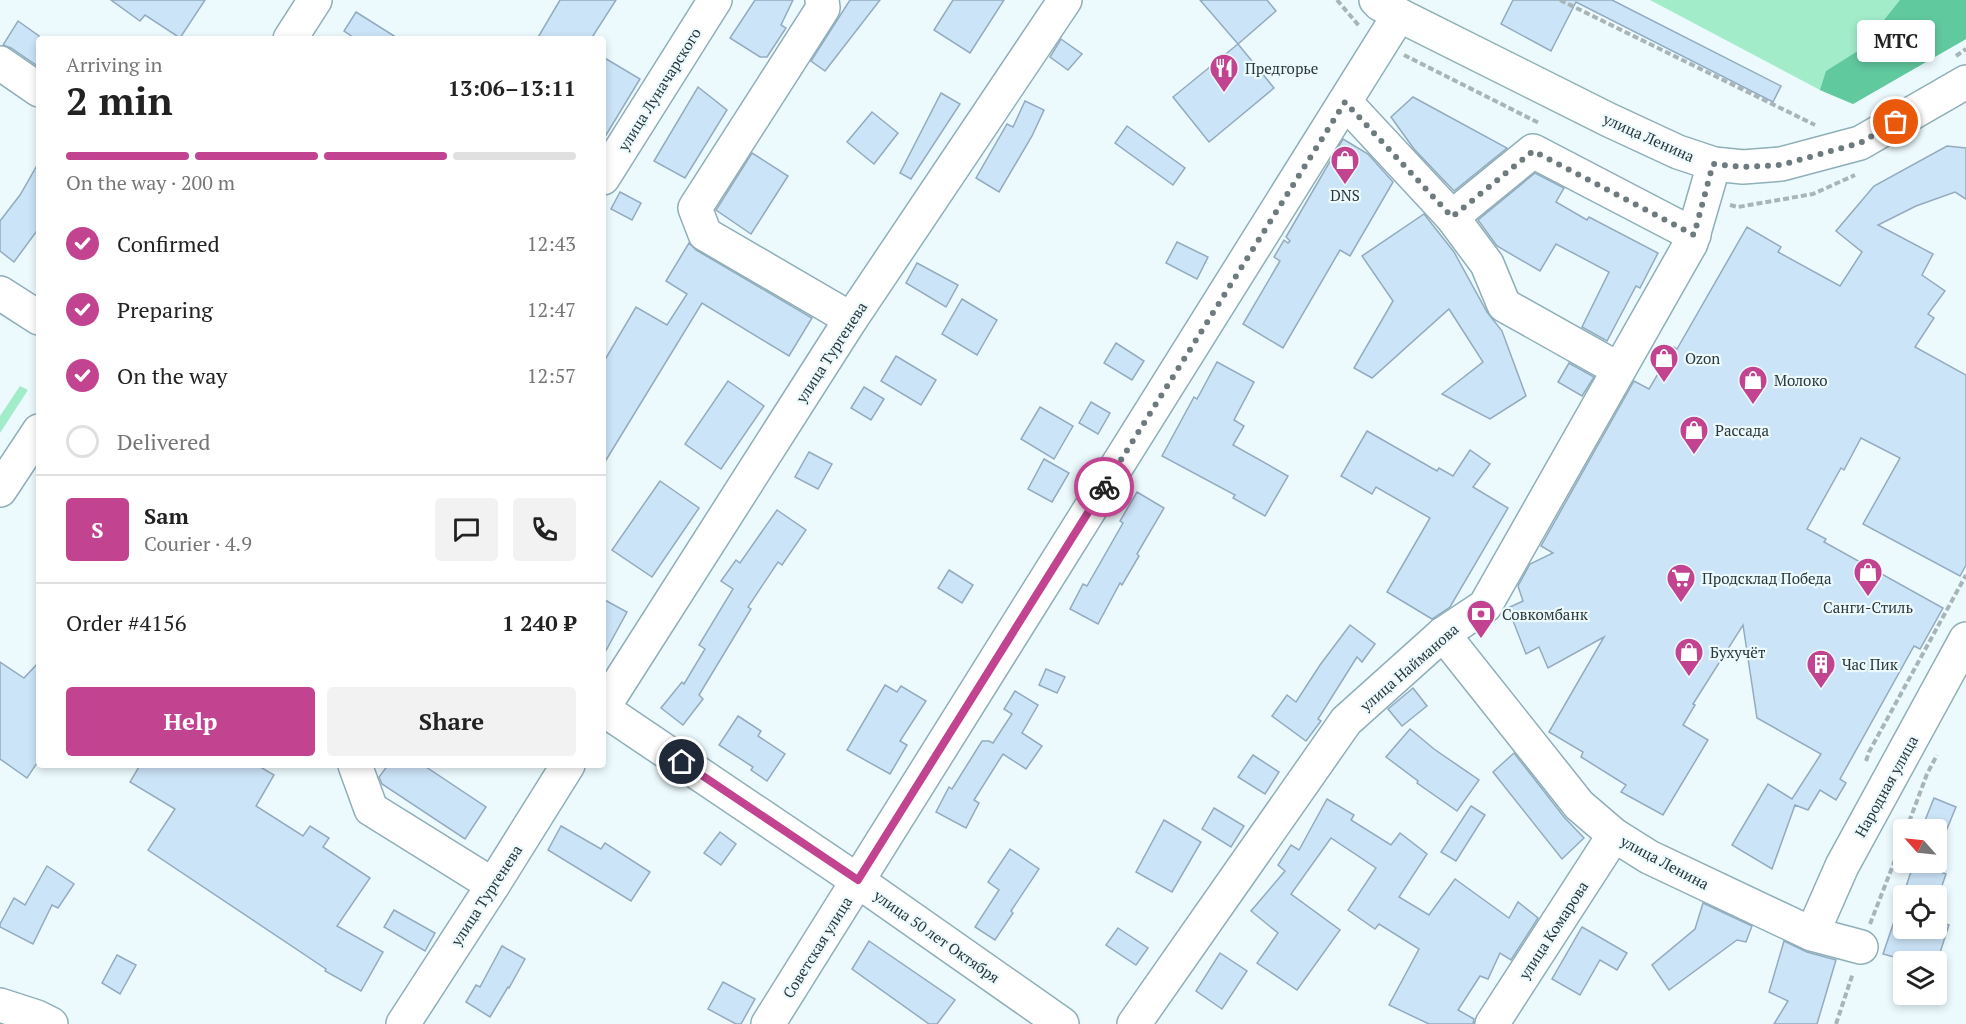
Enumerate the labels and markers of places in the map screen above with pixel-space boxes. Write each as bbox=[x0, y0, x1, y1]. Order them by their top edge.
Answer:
callout: МТС bbox=[1857, 20, 1935, 62]
restaurant icon: Предгорье bbox=[1208, 52, 1240, 94]
place label: Предгорье bbox=[1245, 58, 1318, 78]
pin bbox=[1870, 96, 1921, 147]
shop icon: DNS bbox=[1329, 144, 1361, 186]
place label: DNS bbox=[1330, 185, 1360, 205]
shop icon: Ozon bbox=[1648, 342, 1680, 384]
place label: Ozon bbox=[1685, 348, 1720, 368]
shop icon: Молоко bbox=[1737, 364, 1769, 406]
place label: Молоко bbox=[1774, 370, 1828, 390]
shop icon: Рассада bbox=[1678, 414, 1710, 456]
place label: Рассада bbox=[1715, 420, 1769, 440]
shop icon: Санги-Стиль bbox=[1852, 556, 1884, 598]
supermarket icon: Продсклад Победа bbox=[1665, 562, 1697, 604]
place label: Продсклад Победа bbox=[1702, 568, 1832, 588]
place label: Санги-Стиль bbox=[1823, 597, 1913, 617]
bank icon: Совкомбанк bbox=[1465, 598, 1497, 640]
place label: Совкомбанк bbox=[1502, 604, 1589, 624]
shop icon: Бухучёт bbox=[1673, 636, 1705, 678]
place label: Бухучёт bbox=[1710, 642, 1766, 662]
building icon: Час Пик bbox=[1805, 648, 1837, 690]
place label: Час Пик bbox=[1842, 654, 1899, 674]
pin bbox=[656, 736, 707, 787]

